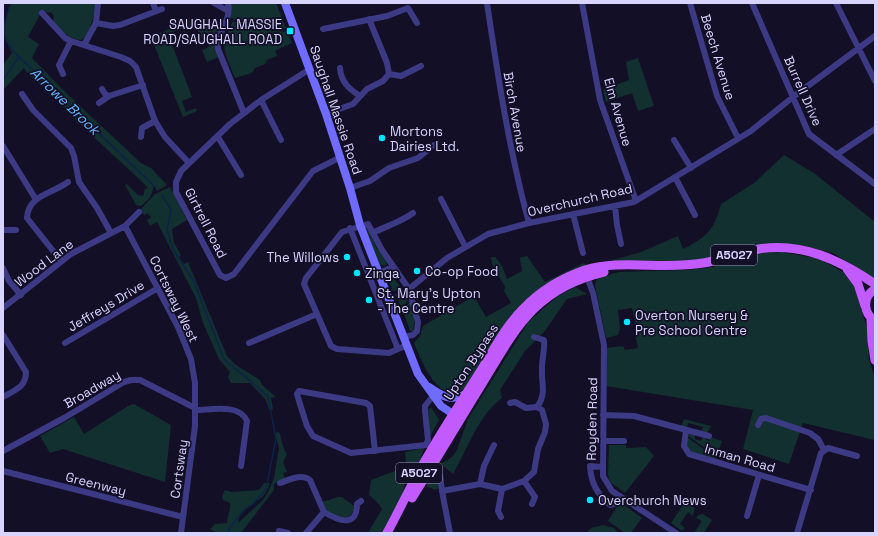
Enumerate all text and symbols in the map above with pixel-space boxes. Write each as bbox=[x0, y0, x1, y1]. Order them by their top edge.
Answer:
street label: Beech Avenue bbox=[697, 12, 739, 102]
place label: SAUGHALL MASSIE ROAD/SAUGHALL ROAD bbox=[143, 16, 282, 48]
marker: SAUGHALL MASSIE ROAD/SAUGHALL ROAD bbox=[285, 26, 295, 36]
street label: Saughall Massie Road bbox=[306, 43, 366, 177]
street label: Burrell Drive bbox=[780, 53, 826, 129]
water label: Arrowe Brook bbox=[26, 63, 105, 140]
street label: Birch Avenue bbox=[500, 71, 530, 153]
street label: Elm Avenue bbox=[600, 76, 636, 148]
place label: Mortons Dairies Ltd. bbox=[390, 123, 459, 155]
marker: Mortons Dairies Ltd. bbox=[377, 133, 387, 143]
street label: Overchurch Road bbox=[526, 180, 634, 220]
street label: Girtrell Road bbox=[181, 185, 231, 261]
street label: Wood Lane bbox=[11, 235, 77, 291]
road number: A5027 bbox=[711, 245, 757, 265]
place label: The Willows bbox=[266, 249, 339, 266]
marker: The Willows bbox=[342, 252, 352, 262]
street label: Cortsway West bbox=[146, 253, 202, 345]
place label: Co-op Food bbox=[425, 263, 498, 280]
place label: Zinga bbox=[365, 265, 400, 282]
marker: Co-op Food bbox=[412, 266, 422, 276]
marker: Zinga bbox=[352, 268, 362, 278]
street label: Jeffreys Drive bbox=[65, 276, 147, 336]
place label: St. Mary's Upton - The Centre bbox=[377, 285, 481, 317]
marker: St. Mary's Upton - The Centre bbox=[364, 295, 374, 305]
place label: Overton Nursery & Pre School Centre bbox=[635, 307, 748, 339]
marker: Overton Nursery & Pre School Centre bbox=[622, 317, 632, 327]
street label: Upton Bypass bbox=[440, 320, 502, 403]
street label: Broadway bbox=[61, 366, 123, 412]
street label: Royden Road bbox=[583, 377, 601, 461]
street label: Cortsway bbox=[166, 438, 192, 500]
street label: Inman Road bbox=[703, 440, 777, 476]
road number: A5027 bbox=[396, 463, 442, 483]
street label: Greenway bbox=[64, 468, 128, 500]
place label: Overchurch News bbox=[598, 492, 707, 509]
marker: Overchurch News bbox=[585, 495, 595, 505]

